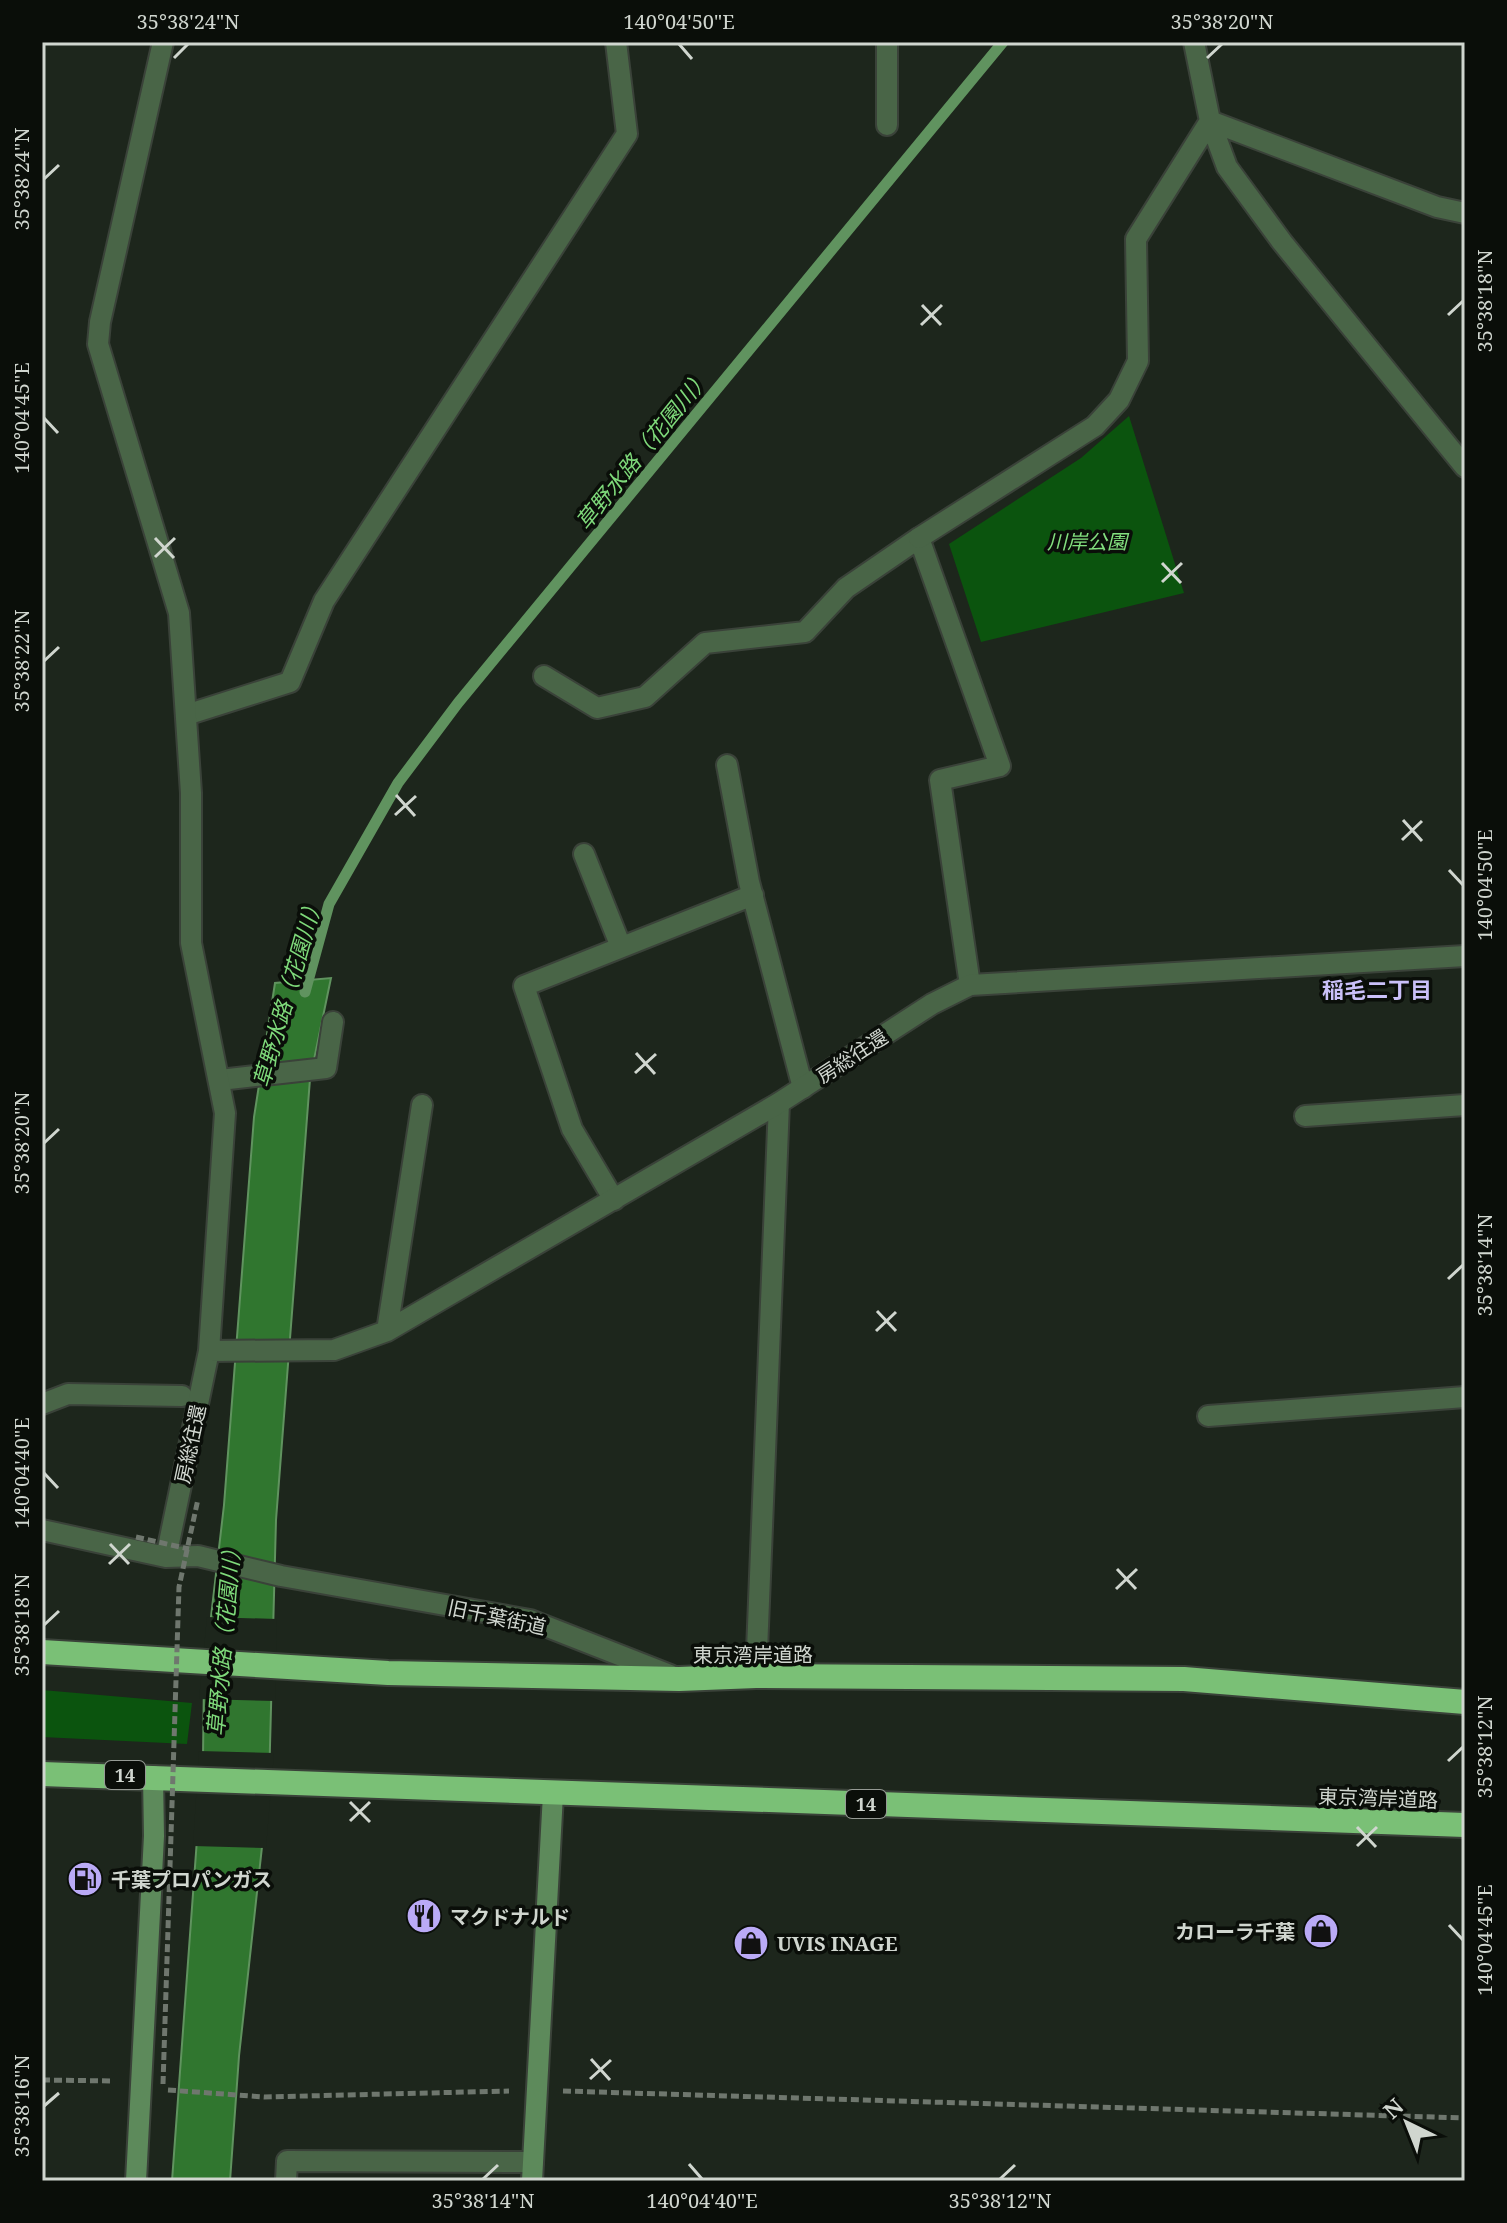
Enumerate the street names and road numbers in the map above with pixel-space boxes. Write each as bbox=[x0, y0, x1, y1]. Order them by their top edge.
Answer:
street label: 房総往還 bbox=[811, 1023, 893, 1089]
street label: 房総往還 bbox=[168, 1402, 212, 1486]
street label: 旧千葉街道 bbox=[445, 1593, 549, 1641]
street label: 東京湾岸道路 bbox=[693, 1641, 813, 1668]
road number: 14 bbox=[105, 1761, 145, 1789]
street label: 東京湾岸道路 bbox=[1318, 1782, 1438, 1814]
road number: 14 bbox=[846, 1790, 886, 1818]

